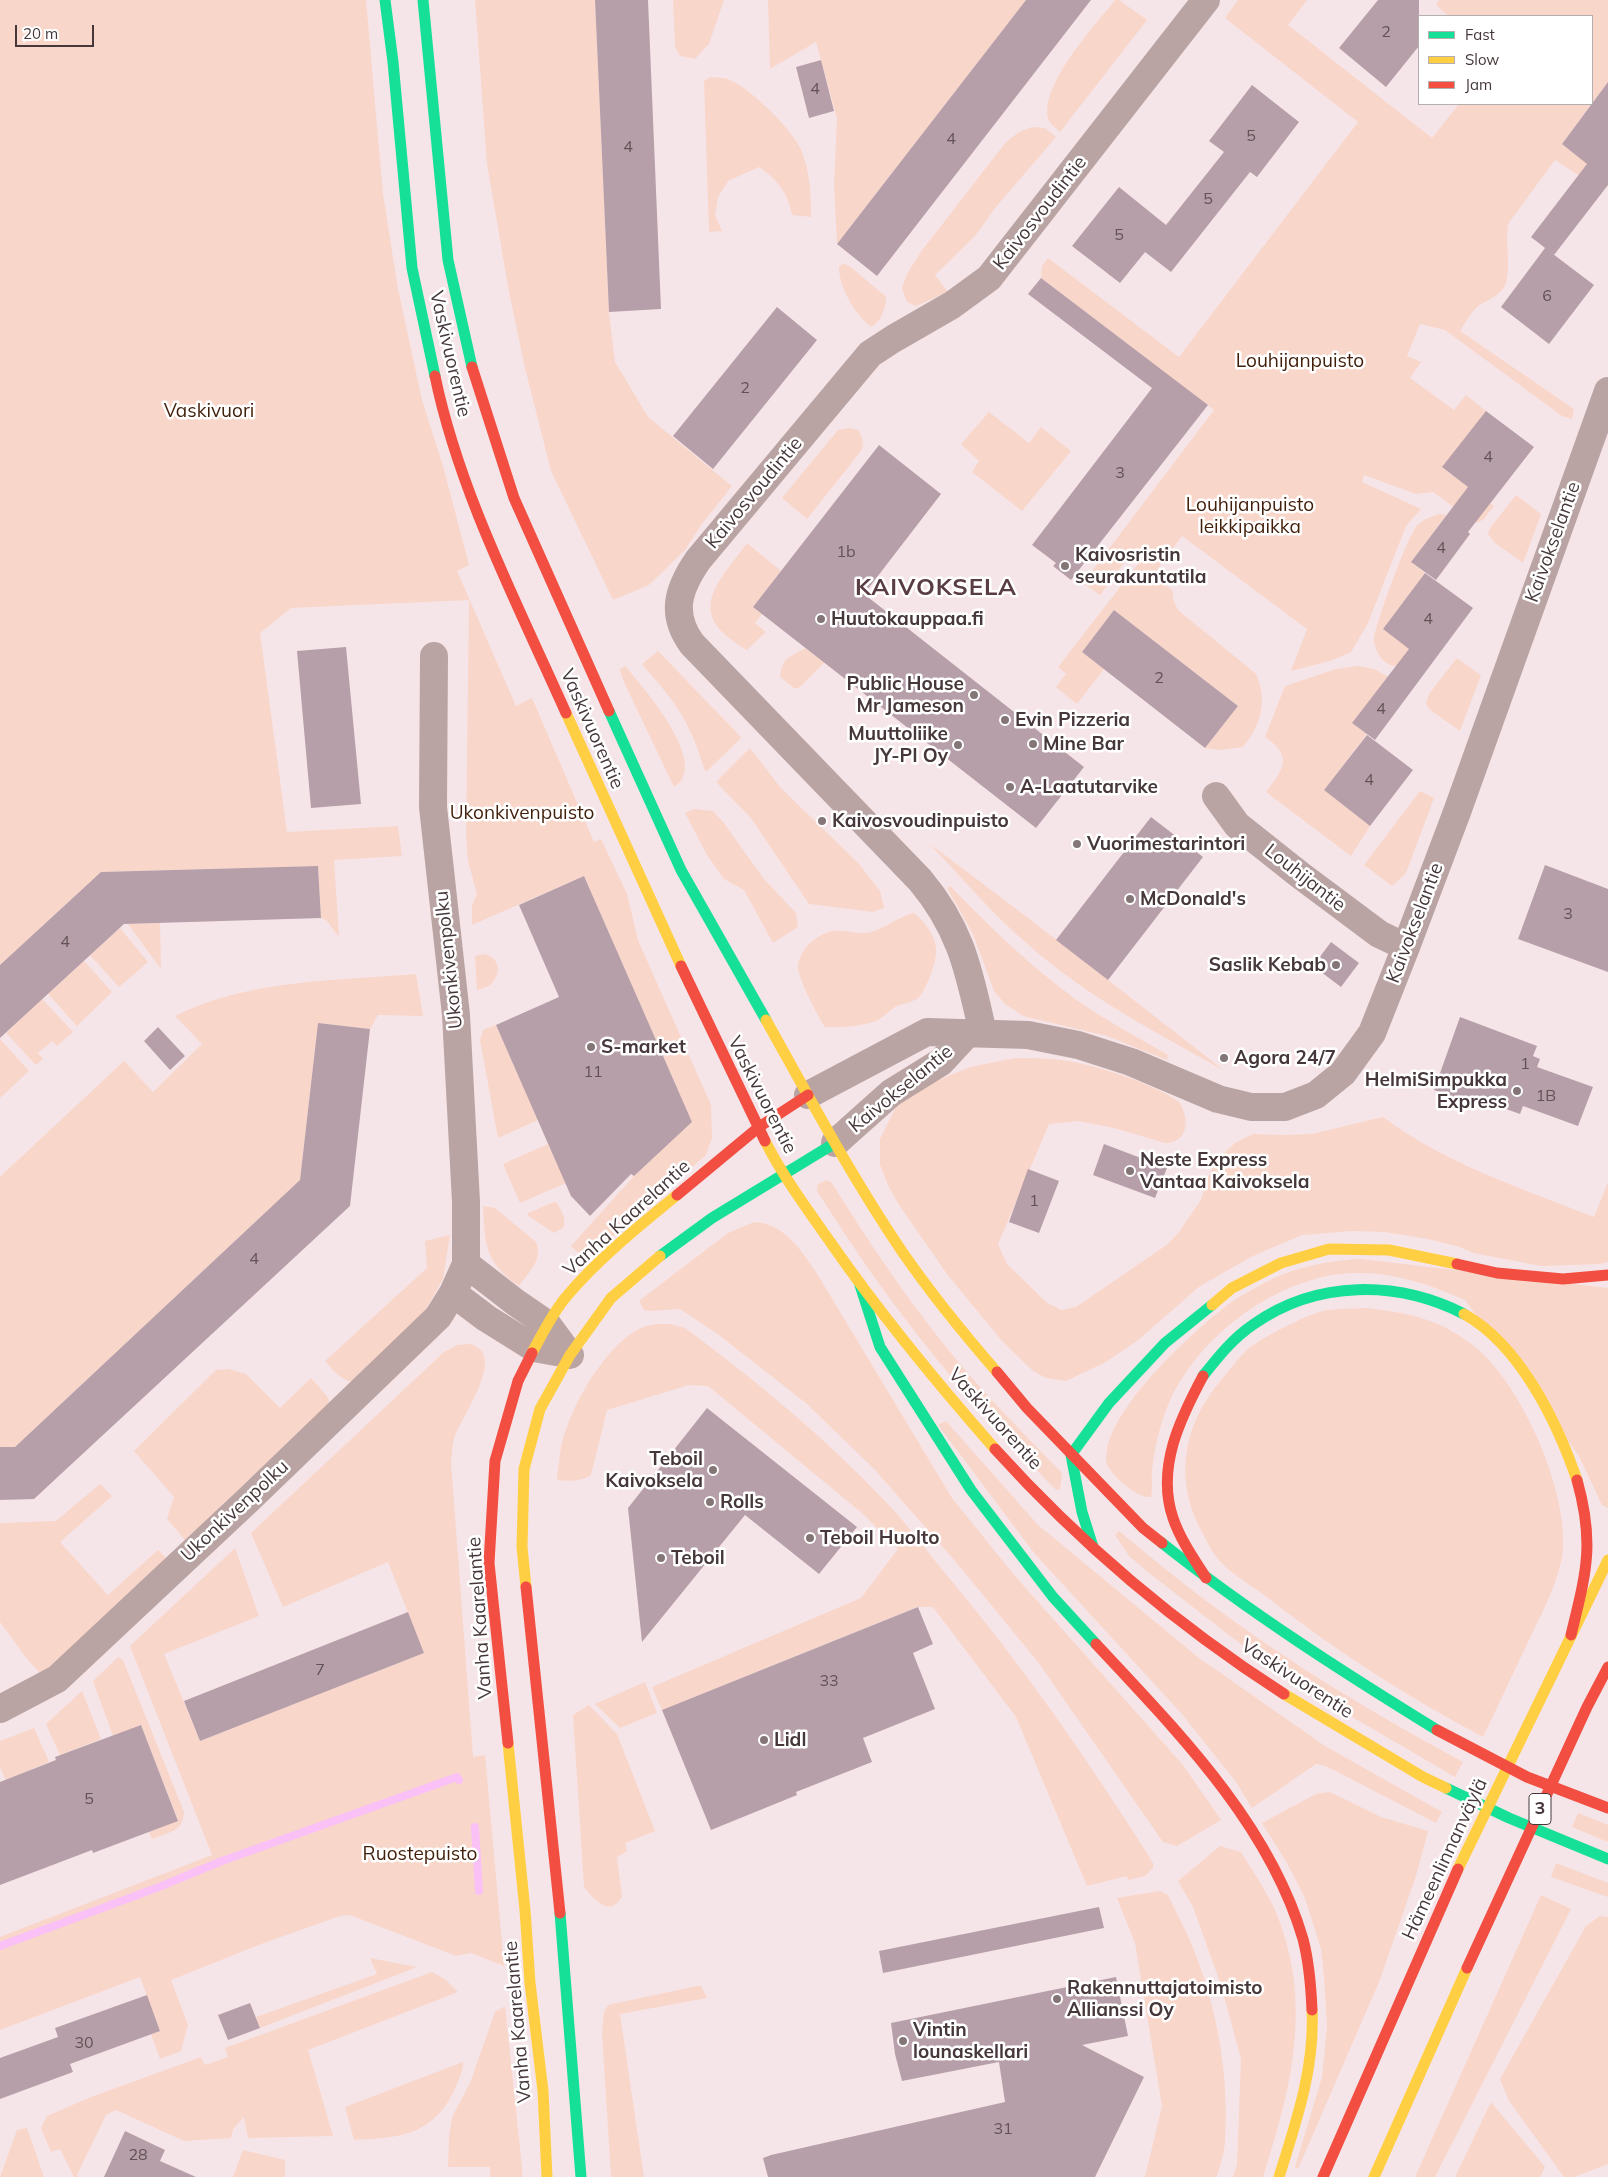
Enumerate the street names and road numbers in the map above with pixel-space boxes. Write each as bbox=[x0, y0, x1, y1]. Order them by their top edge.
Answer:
street label: Kaivosvoudintie bbox=[988, 151, 1092, 275]
street label: Vaskivuorentie bbox=[424, 289, 476, 419]
street label: Kaivosvoudintie bbox=[701, 433, 807, 553]
street label: Kaivokselantie bbox=[1521, 479, 1585, 605]
street label: Vaskivuorentie bbox=[555, 665, 629, 793]
street label: Louhijantie bbox=[1260, 839, 1350, 917]
street label: Kaivokselantie bbox=[1382, 860, 1448, 986]
street label: Ukonkivenpolku bbox=[430, 890, 468, 1030]
street label: Vaskivuorentie bbox=[723, 1032, 801, 1158]
street label: Kaivokselantie bbox=[845, 1040, 957, 1138]
street label: Vanha Kaarelantie bbox=[559, 1155, 695, 1281]
street label: Vaskivuorentie bbox=[943, 1363, 1047, 1475]
street label: Ukonkivenpolku bbox=[177, 1455, 293, 1567]
street label: Vanha Kaarelantie bbox=[463, 1536, 497, 1700]
street label: Vaskivuorentie bbox=[1237, 1634, 1357, 1724]
street label: Hämeenlinnanväylä bbox=[1398, 1775, 1492, 1943]
road number: 3 bbox=[1529, 1794, 1551, 1825]
street label: Vanha Kaarelantie bbox=[500, 1940, 536, 2104]

